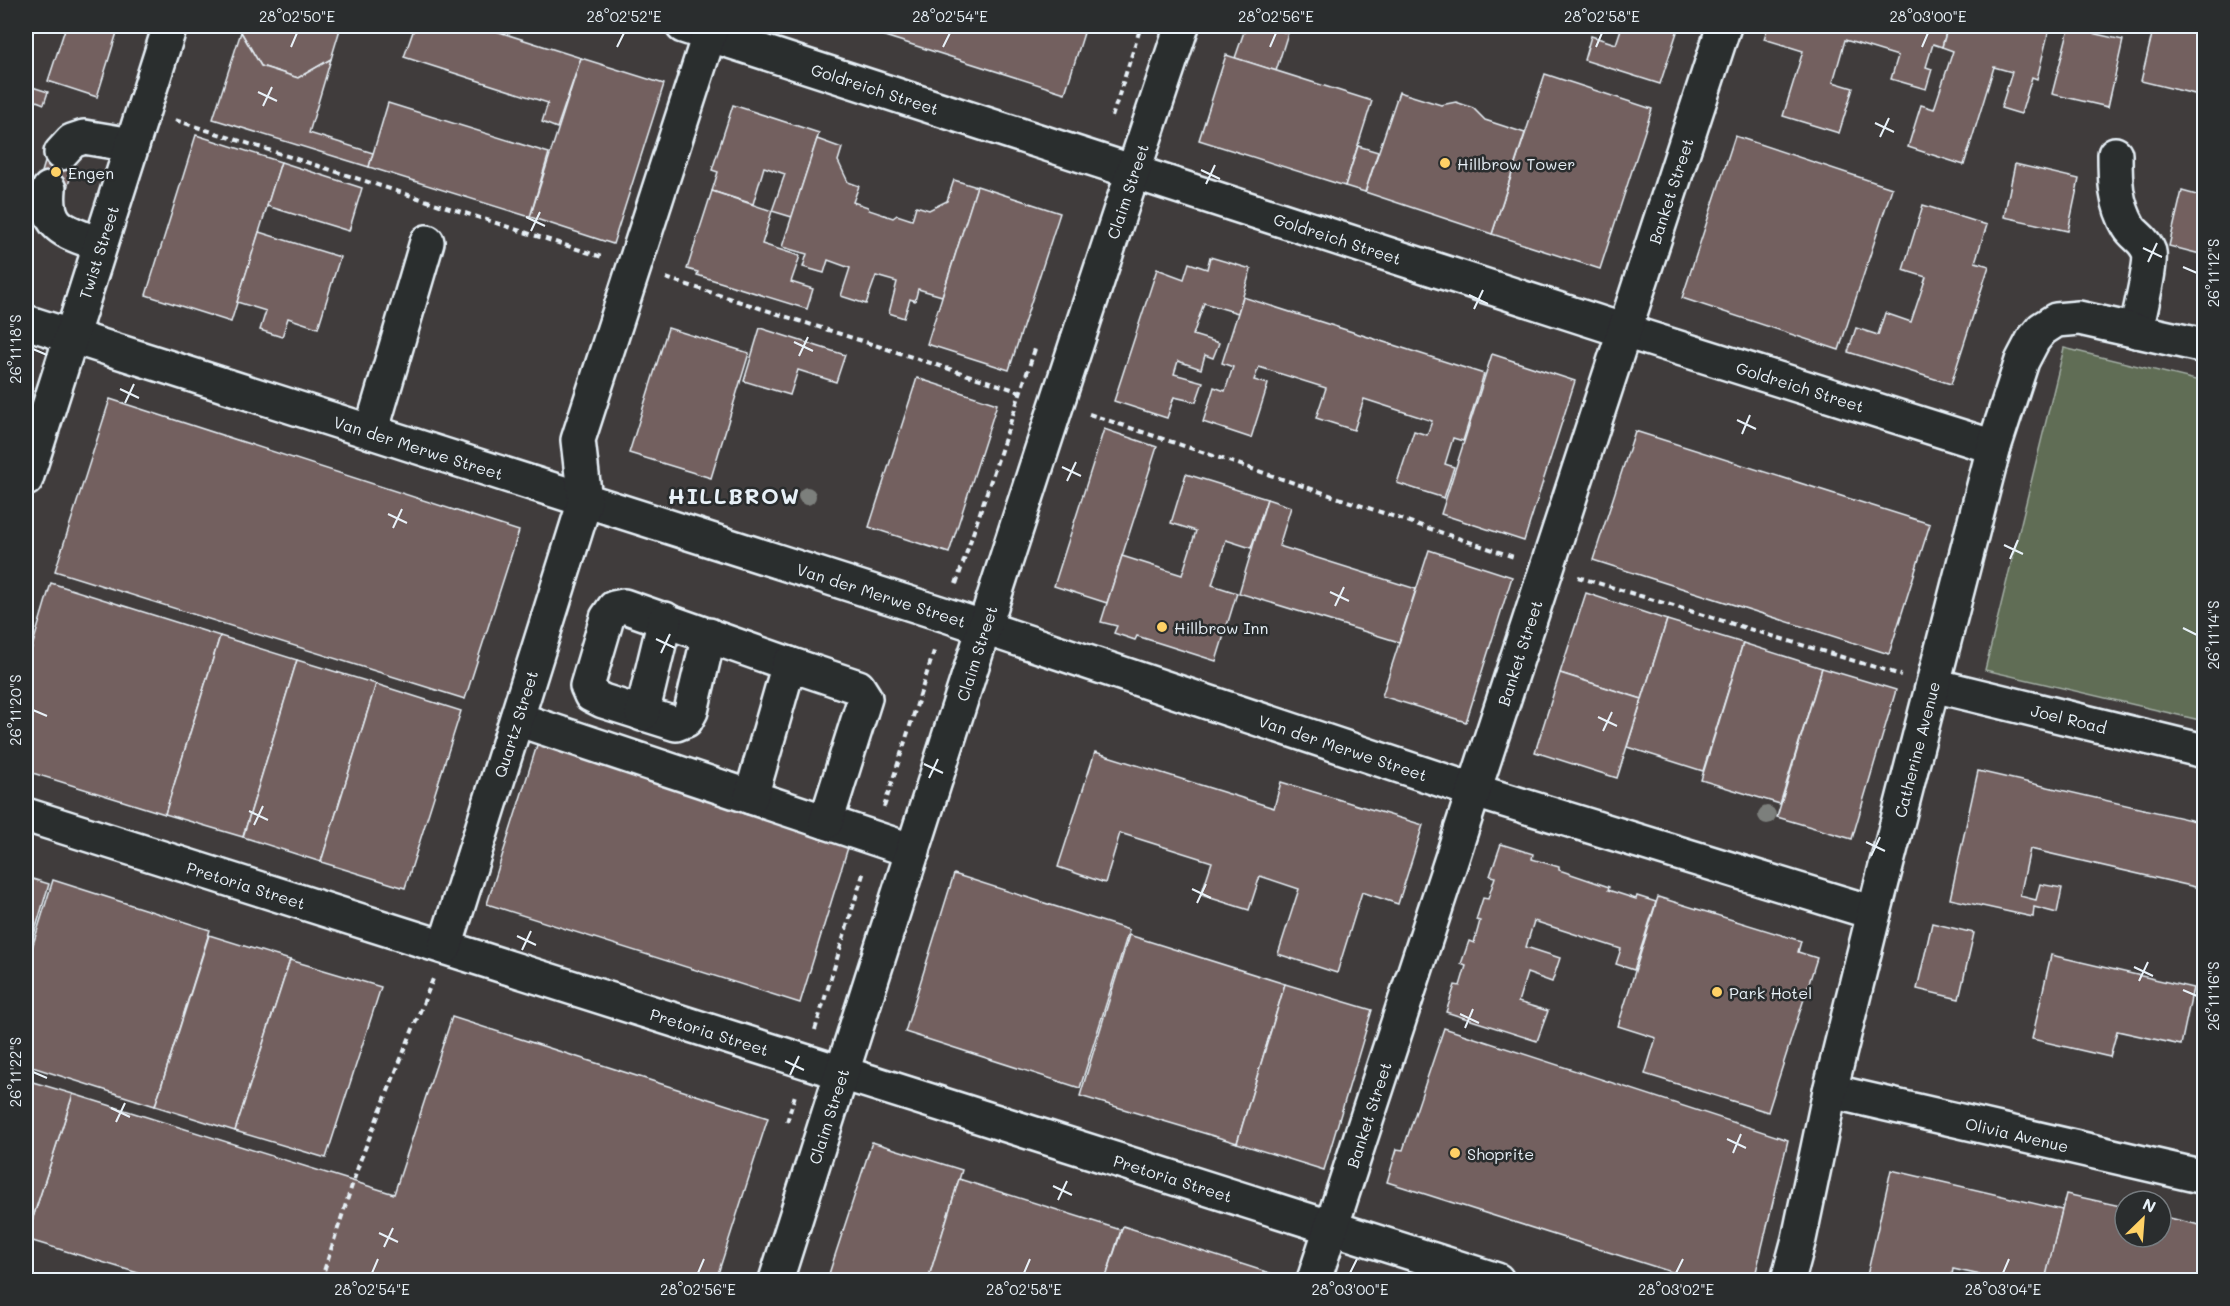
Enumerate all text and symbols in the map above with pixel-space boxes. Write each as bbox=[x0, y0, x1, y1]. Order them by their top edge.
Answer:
text: 28°02'50"E bbox=[259, 6, 335, 26]
text: 28°02'52"E bbox=[586, 6, 662, 26]
text: 28°02'54"E bbox=[912, 6, 988, 26]
text: 28°02'56"E bbox=[1238, 6, 1314, 26]
text: 28°02'58"E bbox=[1564, 6, 1640, 26]
text: 28°03'00"E bbox=[1890, 6, 1967, 26]
street label: Goldreich Street bbox=[809, 58, 942, 119]
street label: Banket Street bbox=[1643, 135, 1697, 246]
street label: Claim Street bbox=[1101, 141, 1152, 241]
place label: Hillbrow Tower bbox=[1457, 153, 1575, 174]
marker: Hillbrow Tower bbox=[1438, 156, 1452, 170]
place label: Engen bbox=[68, 162, 114, 183]
marker: Engen bbox=[49, 165, 63, 179]
street label: Twist Street bbox=[73, 203, 123, 302]
street label: Goldreich Street bbox=[1271, 207, 1404, 268]
text: 26°11'12"S bbox=[2203, 239, 2223, 307]
text: 26°11'18"S bbox=[5, 314, 25, 384]
street label: Goldreich Street bbox=[1734, 356, 1867, 416]
street label: Van der Merwe Street bbox=[331, 410, 506, 484]
district label: HILLBROW bbox=[667, 481, 801, 510]
street label: Van der Merwe Street bbox=[794, 558, 969, 632]
street label: Banket Street bbox=[1492, 597, 1546, 708]
text: 26°11'14"S bbox=[2203, 600, 2223, 670]
street label: Claim Street bbox=[951, 603, 1001, 704]
place label: Hillbrow Inn bbox=[1174, 617, 1268, 638]
marker: Hillbrow Inn bbox=[1155, 620, 1169, 634]
street label: Quartz Street bbox=[488, 667, 542, 780]
text: 26°11'20"S bbox=[5, 674, 25, 746]
street label: Catherine Avenue bbox=[1889, 679, 1944, 820]
street label: Joel Road bbox=[2029, 699, 2109, 737]
street label: Van der Merwe Street bbox=[1256, 709, 1430, 785]
street label: Pretoria Street bbox=[184, 856, 308, 913]
text: 26°11'16"S bbox=[2203, 961, 2223, 1031]
place label: Park Hotel bbox=[1729, 982, 1812, 1003]
marker: Park Hotel bbox=[1710, 985, 1724, 999]
street label: Pretoria Street bbox=[648, 1003, 772, 1060]
text: 26°11'22"S bbox=[5, 1037, 25, 1107]
street label: Banket Street bbox=[1341, 1059, 1395, 1170]
street label: Claim Street bbox=[803, 1066, 853, 1167]
street label: Olivia Avenue bbox=[1963, 1112, 2071, 1156]
place label: Shoprite bbox=[1467, 1143, 1534, 1164]
marker: Shoprite bbox=[1448, 1146, 1462, 1160]
street label: Pretoria Street bbox=[1111, 1149, 1235, 1206]
north arrow bbox=[2113, 1189, 2173, 1249]
text: N bbox=[2140, 1193, 2159, 1217]
text: 28°02'54"E bbox=[334, 1279, 410, 1299]
text: 28°02'56"E bbox=[660, 1279, 736, 1299]
text: 28°02'58"E bbox=[986, 1279, 1062, 1299]
text: 28°03'00"E bbox=[1312, 1279, 1389, 1299]
text: 28°03'02"E bbox=[1638, 1279, 1714, 1299]
text: 28°03'04"E bbox=[1965, 1279, 2042, 1299]

